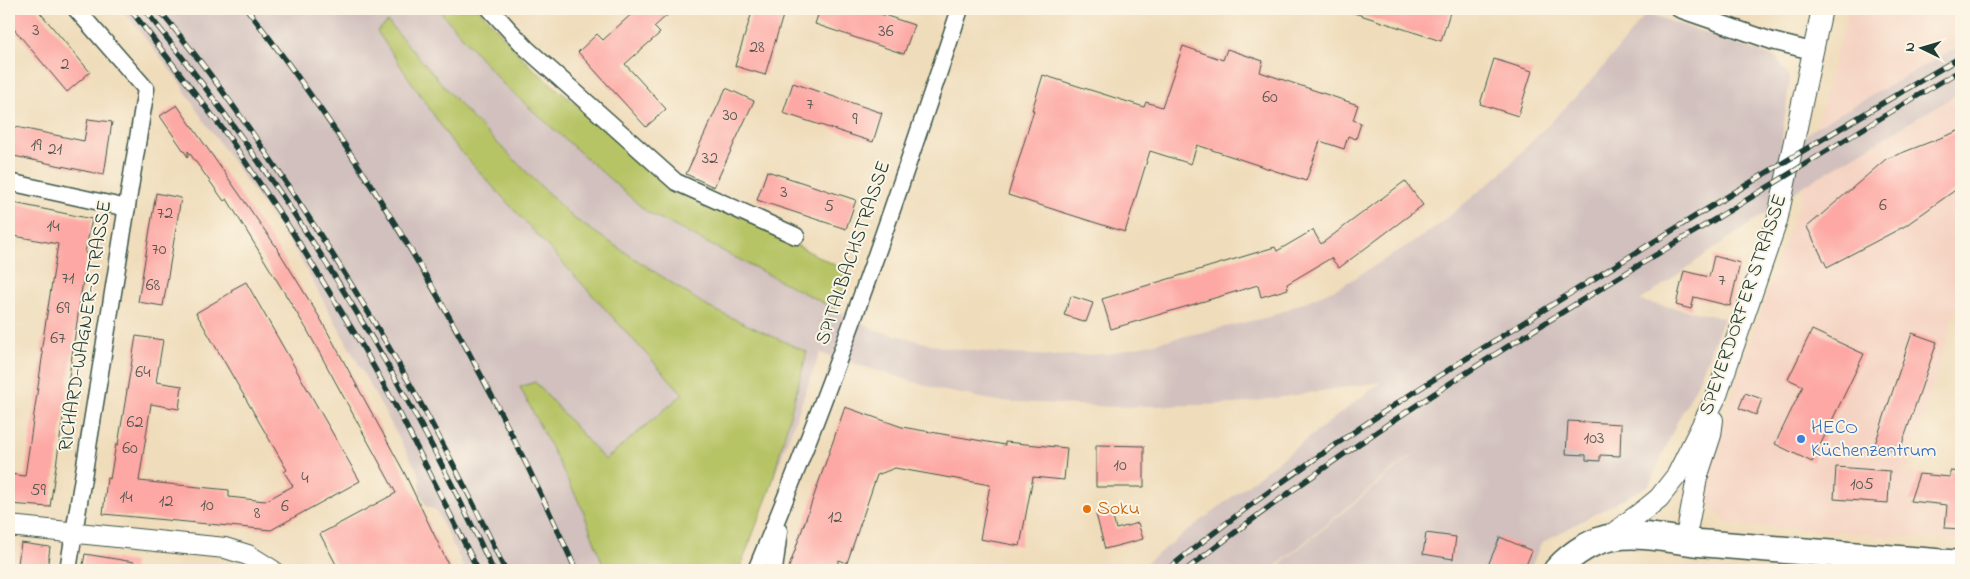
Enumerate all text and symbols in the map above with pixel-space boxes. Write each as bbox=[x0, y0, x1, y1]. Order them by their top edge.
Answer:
house number: 3 bbox=[32, 18, 40, 44]
house number: 36 bbox=[878, 19, 894, 45]
north arrow bbox=[1898, 22, 1948, 72]
house number: 28 bbox=[749, 35, 765, 61]
text: N bbox=[1900, 41, 1921, 53]
house number: 2 bbox=[61, 52, 70, 78]
house number: 60 bbox=[1262, 85, 1278, 111]
house number: 7 bbox=[806, 92, 814, 118]
house number: 30 bbox=[722, 103, 738, 129]
house number: 9 bbox=[852, 107, 858, 133]
house number: 19 bbox=[30, 133, 42, 159]
house number: 21 bbox=[48, 137, 63, 163]
house number: 32 bbox=[702, 146, 718, 172]
street label: SPITALBACHSTRASSE bbox=[809, 157, 899, 349]
house number: 3 bbox=[780, 180, 788, 206]
street label: SPEYERDORFER STRASSE bbox=[1693, 191, 1795, 419]
house number: 6 bbox=[1879, 193, 1887, 219]
house number: 5 bbox=[824, 194, 834, 220]
street label: RICHARD-WAGNER-STRASSE bbox=[52, 198, 120, 454]
house number: 72 bbox=[157, 201, 173, 227]
house number: 14 bbox=[46, 214, 60, 240]
house number: 70 bbox=[151, 237, 167, 263]
house number: 71 bbox=[61, 266, 75, 292]
house number: 7 bbox=[1718, 268, 1726, 294]
house number: 68 bbox=[146, 273, 161, 299]
house number: 69 bbox=[56, 296, 70, 322]
house number: 67 bbox=[50, 326, 66, 352]
house number: 64 bbox=[135, 360, 151, 386]
house number: 62 bbox=[127, 410, 143, 436]
place label: HECO Küchenzentrum bbox=[1811, 414, 1936, 466]
house number: 103 bbox=[1584, 426, 1604, 452]
marker: HECO Küchenzentrum bbox=[1795, 433, 1807, 445]
house number: 60 bbox=[122, 436, 138, 462]
house number: 10 bbox=[1113, 453, 1127, 479]
house number: 4 bbox=[301, 466, 309, 492]
house number: 105 bbox=[1850, 472, 1874, 498]
house number: 59 bbox=[30, 478, 46, 504]
house number: 14 bbox=[119, 485, 133, 511]
house number: 12 bbox=[159, 489, 173, 515]
house number: 10 bbox=[200, 493, 214, 519]
house number: 6 bbox=[281, 494, 289, 520]
place label: Soku bbox=[1097, 495, 1140, 524]
house number: 8 bbox=[254, 501, 261, 527]
marker: Soku bbox=[1081, 503, 1093, 515]
house number: 12 bbox=[828, 505, 842, 531]

